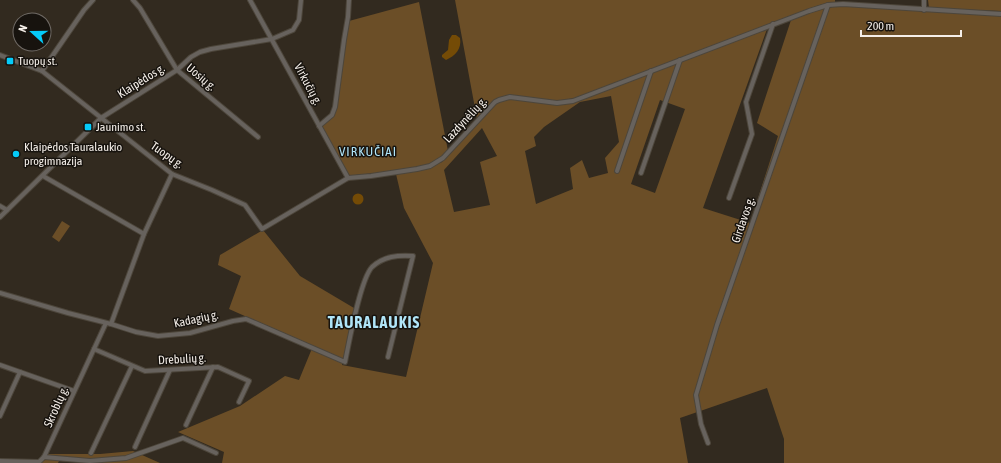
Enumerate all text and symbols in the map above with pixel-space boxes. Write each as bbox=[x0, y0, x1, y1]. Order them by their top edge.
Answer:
north arrow bbox=[12, 12, 52, 52]
scale bar bbox=[861, 12, 961, 38]
text: 200 m bbox=[867, 19, 894, 33]
text: N bbox=[16, 23, 29, 34]
place label: Tuopų st. bbox=[18, 54, 57, 68]
marker: Tuopų st. bbox=[5, 56, 15, 66]
street label: Klaipėdos g. bbox=[115, 61, 167, 101]
street label: Uosių g. bbox=[183, 61, 219, 93]
street label: Virkučių g. bbox=[291, 61, 325, 107]
street label: Lazdynėlių g. bbox=[440, 94, 490, 146]
place label: Jaunimo st. bbox=[96, 120, 146, 134]
marker: Jaunimo st. bbox=[83, 122, 93, 132]
street label: Tuopų g. bbox=[148, 139, 186, 171]
place label: Klaipėdos Tauralaukio progimnazija bbox=[24, 140, 123, 168]
district label: VIRKUČIAI bbox=[339, 144, 397, 159]
marker: Klaipėdos Tauralaukio progimnazija bbox=[11, 149, 21, 159]
street label: Girdavos g. bbox=[729, 195, 757, 245]
street label: Kadagių g. bbox=[172, 307, 220, 331]
district label: TAURALAUKIS bbox=[328, 313, 420, 331]
street label: Drebulių g. bbox=[158, 351, 206, 367]
street label: Skroblų g. bbox=[41, 384, 71, 430]

